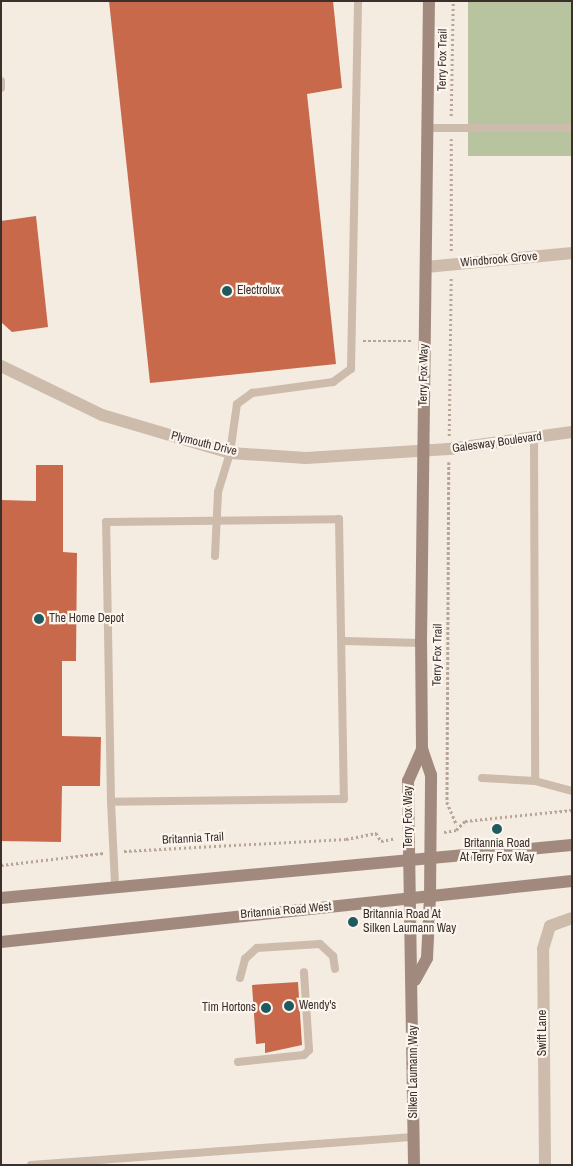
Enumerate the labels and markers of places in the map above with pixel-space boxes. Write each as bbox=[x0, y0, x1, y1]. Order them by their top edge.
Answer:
place label: Electrolux bbox=[237, 284, 280, 298]
marker: Electrolux bbox=[221, 285, 233, 297]
place label: The Home Depot bbox=[49, 612, 124, 626]
marker: The Home Depot bbox=[33, 613, 45, 625]
marker: Britannia Road At Terry Fox Way bbox=[491, 823, 503, 835]
place label: Britannia Road At Terry Fox Way bbox=[460, 837, 534, 865]
place label: Britannia Road At Silken Laumann Way bbox=[363, 908, 456, 936]
marker: Britannia Road At Silken Laumann Way bbox=[347, 916, 359, 928]
place label: Wendy's bbox=[299, 999, 336, 1013]
marker: Wendy's bbox=[283, 1000, 295, 1012]
place label: Tim Hortons bbox=[202, 1001, 256, 1015]
marker: Tim Hortons bbox=[260, 1002, 272, 1014]

